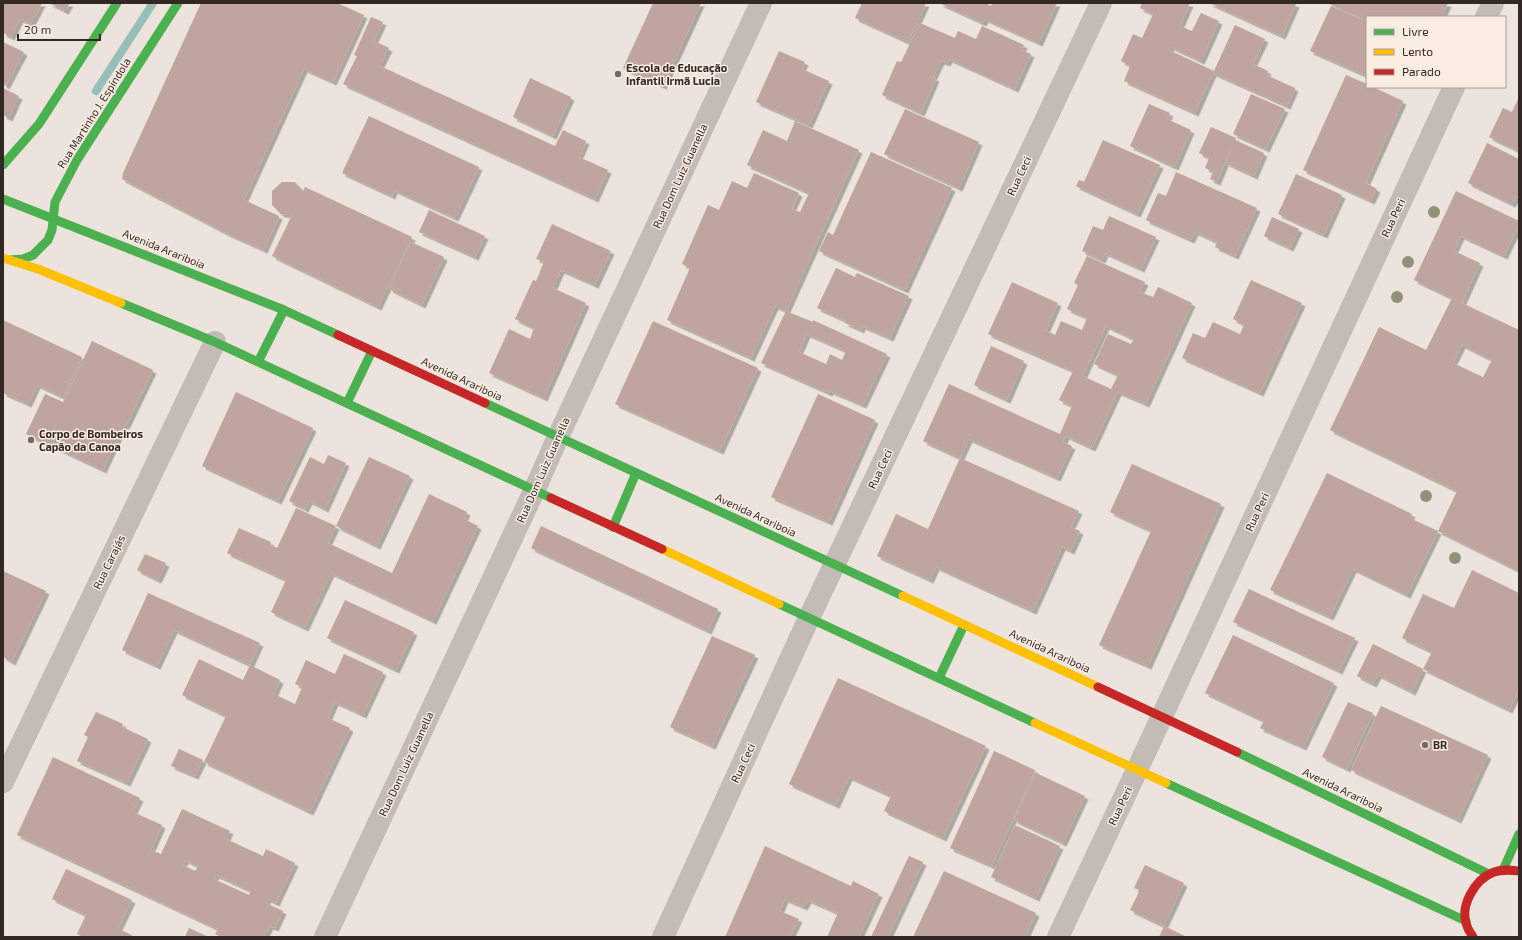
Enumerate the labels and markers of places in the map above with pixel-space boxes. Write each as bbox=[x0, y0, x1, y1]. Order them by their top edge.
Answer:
place label: Escola de Educação Infantil Irmã Lucia bbox=[626, 61, 728, 87]
marker: Escola de Educação Infantil Irmã Lucia bbox=[613, 69, 623, 79]
place label: Corpo de Bombeiros Capão da Canoa bbox=[39, 427, 143, 453]
marker: Corpo de Bombeiros Capão da Canoa bbox=[26, 435, 36, 445]
place label: BR bbox=[1433, 738, 1447, 751]
marker: BR bbox=[1420, 740, 1430, 750]

